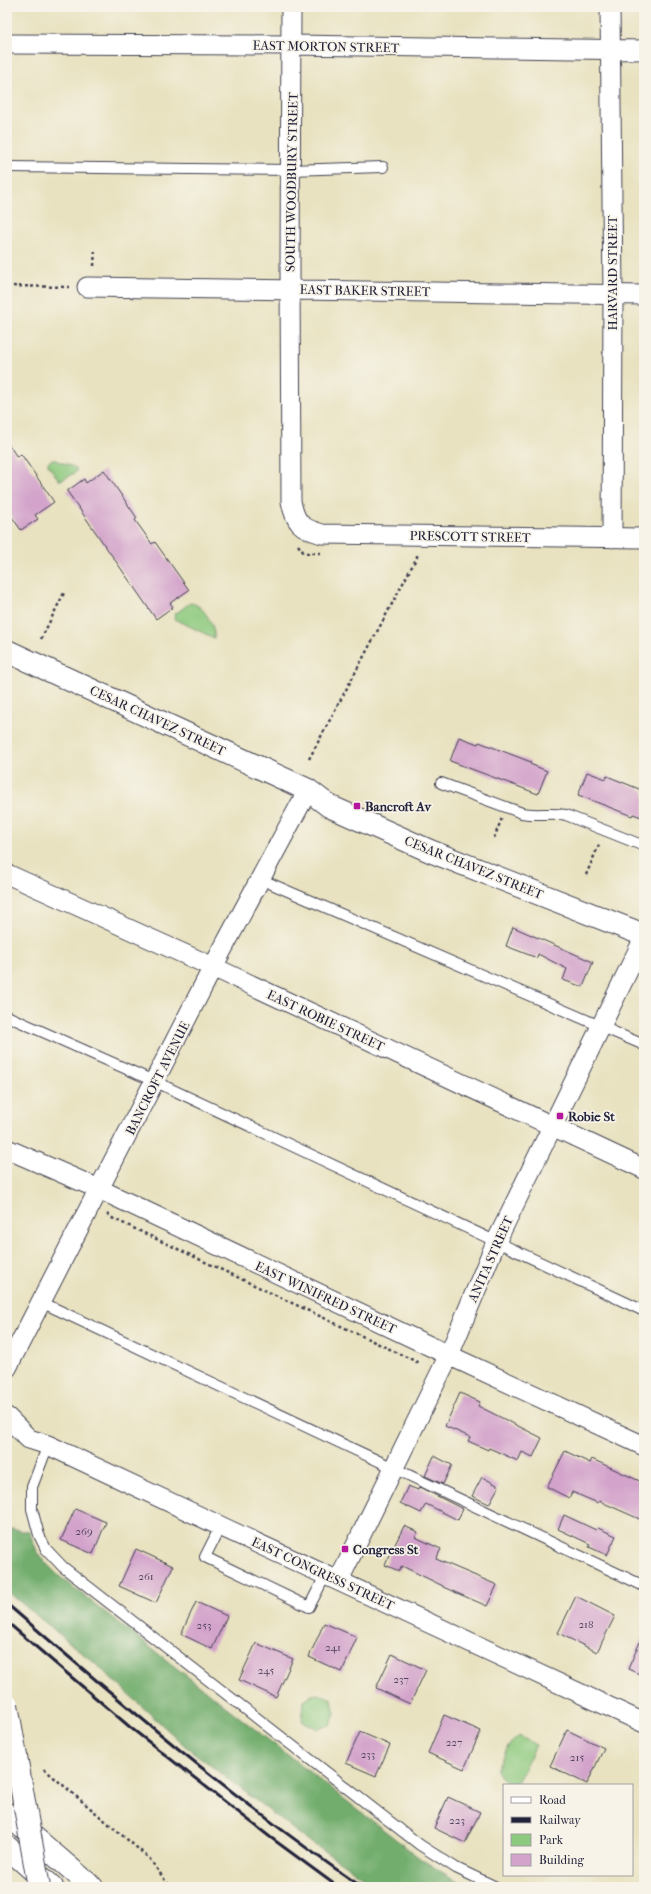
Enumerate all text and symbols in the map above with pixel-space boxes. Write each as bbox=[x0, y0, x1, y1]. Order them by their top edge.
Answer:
street label: EAST MORTON STREET bbox=[253, 38, 400, 55]
street label: SOUTH WOODBURY STREET bbox=[282, 92, 301, 272]
street label: HARVARD STREET bbox=[605, 215, 620, 331]
street label: EAST BAKER STREET bbox=[300, 282, 431, 299]
street label: PRESCOTT STREET bbox=[409, 528, 531, 545]
street label: CESAR CHAVEZ STREET bbox=[87, 682, 228, 759]
place label: Bancroft Av bbox=[365, 799, 432, 814]
marker: Bancroft Av bbox=[352, 801, 362, 811]
street label: CESAR CHAVEZ STREET bbox=[402, 833, 546, 902]
street label: EAST ROBIE STREET bbox=[265, 987, 387, 1054]
street label: BANCROFT AVENUE bbox=[122, 1019, 193, 1137]
place label: Robie St bbox=[568, 1109, 615, 1124]
marker: Robie St bbox=[555, 1111, 565, 1121]
street label: ANITA STREET bbox=[464, 1214, 516, 1305]
street label: EAST WINIFRED STREET bbox=[253, 1258, 399, 1337]
house number: 269 bbox=[75, 1525, 93, 1538]
street label: EAST CONGRESS STREET bbox=[249, 1534, 397, 1613]
place label: Congress St bbox=[353, 1542, 419, 1558]
marker: Congress St bbox=[340, 1544, 350, 1554]
house number: 261 bbox=[138, 1570, 154, 1583]
house number: 218 bbox=[578, 1618, 594, 1631]
house number: 253 bbox=[197, 1619, 211, 1632]
house number: 241 bbox=[325, 1641, 341, 1654]
house number: 245 bbox=[258, 1664, 275, 1677]
house number: 237 bbox=[393, 1673, 409, 1686]
house number: 227 bbox=[446, 1736, 462, 1749]
house number: 233 bbox=[361, 1748, 375, 1761]
house number: 215 bbox=[570, 1751, 584, 1764]
legend bbox=[503, 1784, 633, 1876]
text: Road bbox=[539, 1793, 566, 1807]
text: Railway bbox=[539, 1813, 581, 1827]
house number: 223 bbox=[449, 1814, 465, 1827]
text: Park bbox=[539, 1833, 564, 1847]
text: Building bbox=[539, 1853, 584, 1867]

